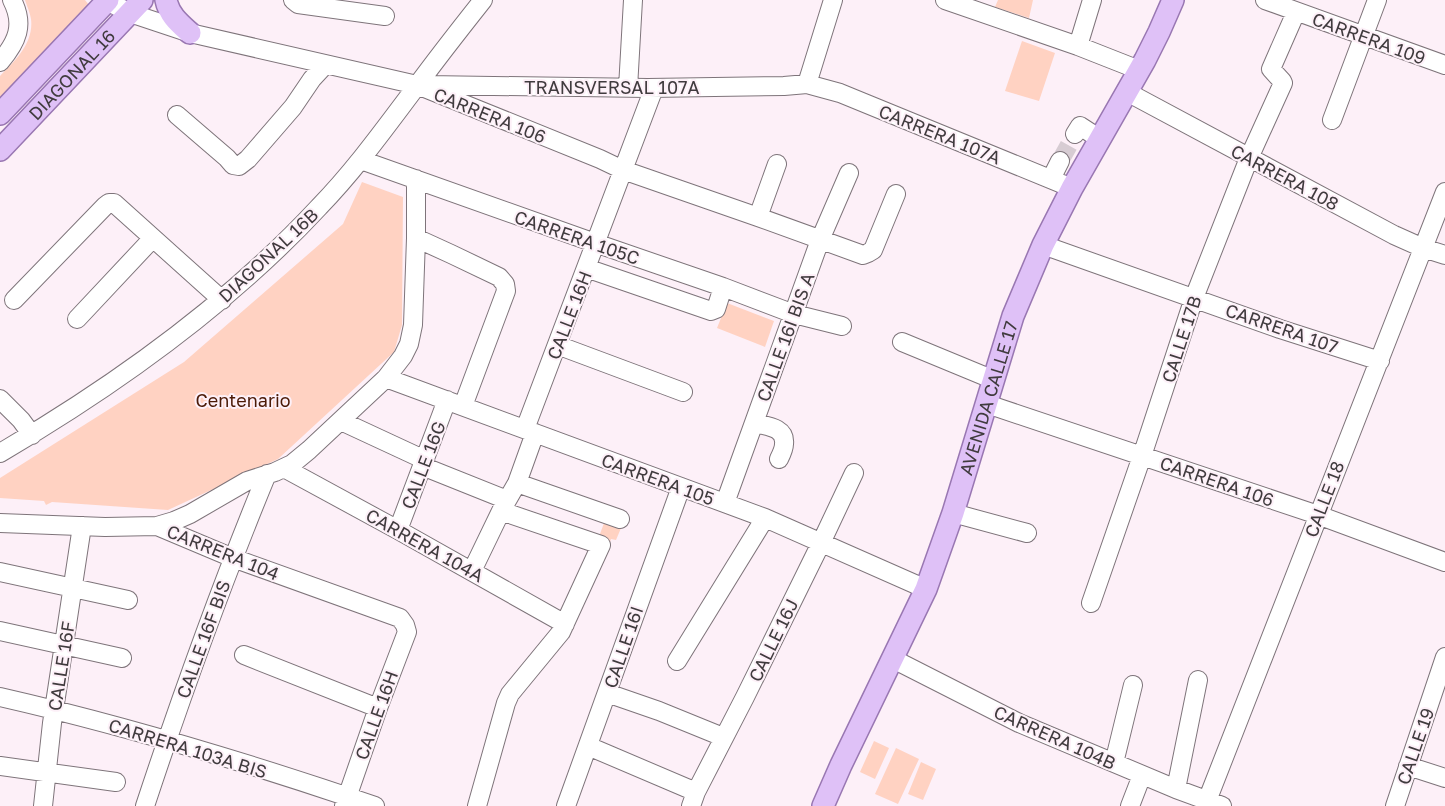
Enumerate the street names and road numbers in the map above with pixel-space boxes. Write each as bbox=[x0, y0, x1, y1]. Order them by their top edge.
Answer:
street label: CARRERA 109 bbox=[1309, 7, 1429, 69]
street label: DIAGONAL 16 bbox=[24, 25, 119, 124]
street label: TRANSVERSAL 107A bbox=[524, 76, 700, 98]
street label: CARRERA 106 bbox=[431, 83, 549, 147]
street label: CARRERA 107A bbox=[876, 100, 1004, 168]
street label: CARRERA 108 bbox=[1227, 139, 1343, 215]
street label: DIAGONAL 16B bbox=[214, 203, 322, 307]
street label: CARRERA 105C bbox=[512, 205, 642, 269]
street label: CALLE 16H bbox=[542, 268, 596, 362]
street label: CALLE 16I BIS A bbox=[751, 270, 819, 404]
street label: CALLE 17B bbox=[1157, 293, 1205, 385]
street label: CARRERA 107 bbox=[1223, 298, 1341, 358]
street label: AVENIDA CALLE 17 bbox=[954, 318, 1022, 478]
street label: CALLE 16G bbox=[396, 418, 450, 512]
street label: CARRERA 105 bbox=[599, 448, 717, 510]
street label: CARRERA 106 bbox=[1157, 451, 1277, 511]
street label: CALLE 18 bbox=[1299, 458, 1349, 540]
street label: CARRERA 104A bbox=[362, 504, 488, 586]
street label: CARRERA 104 bbox=[164, 519, 282, 585]
street label: CALLE 16F BIS bbox=[171, 577, 235, 701]
street label: CALLE 16J bbox=[743, 595, 803, 685]
street label: CALLE 16I bbox=[599, 603, 647, 691]
street label: CALLE 16F bbox=[43, 620, 79, 712]
street label: CALLE 16H bbox=[350, 667, 402, 763]
street label: CARRERA 104B bbox=[991, 700, 1119, 774]
street label: CALLE 19 bbox=[1392, 705, 1438, 787]
street label: CARRERA 103A BIS bbox=[106, 713, 270, 783]

